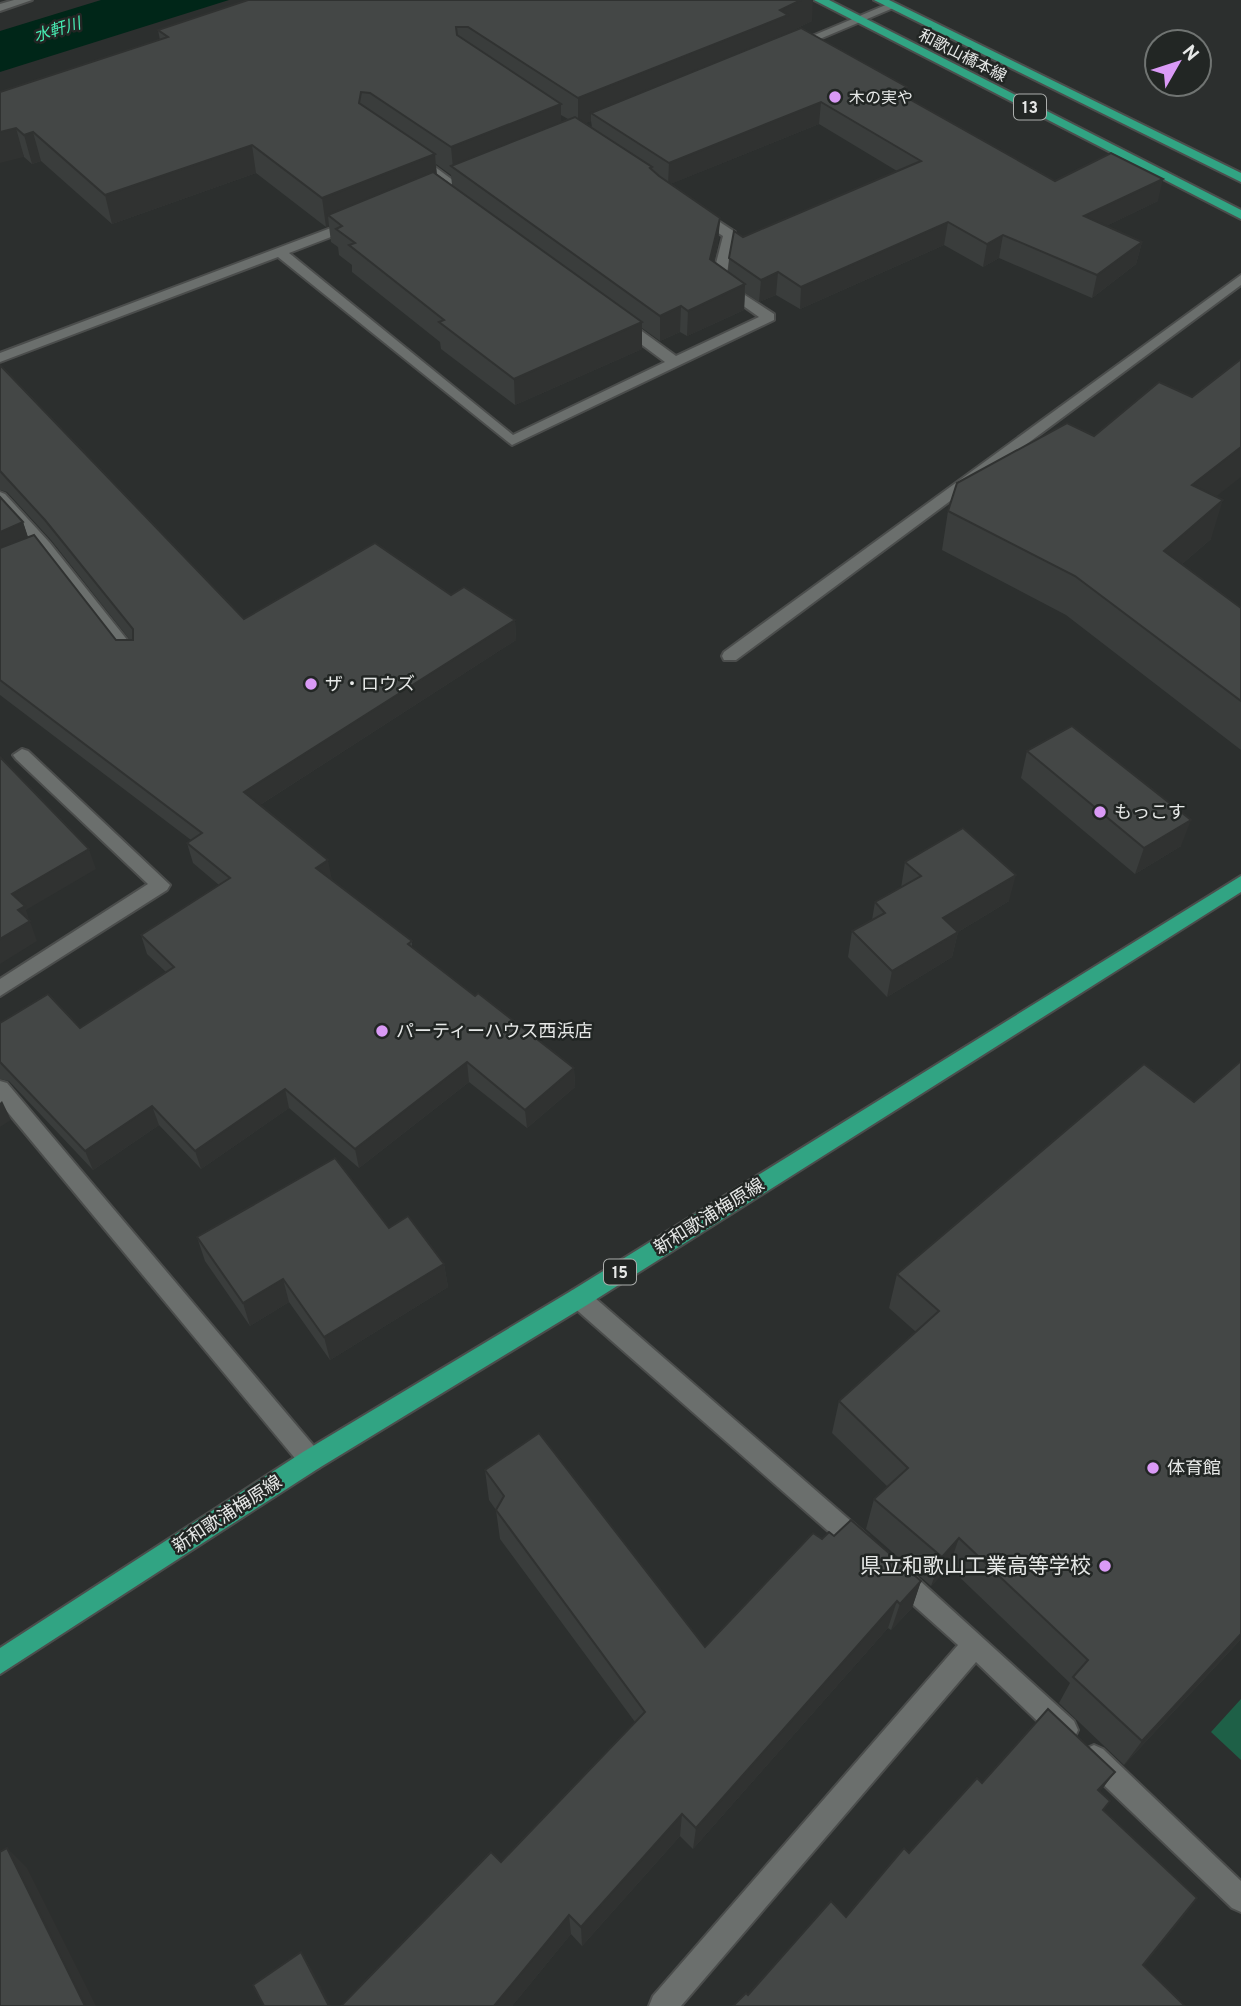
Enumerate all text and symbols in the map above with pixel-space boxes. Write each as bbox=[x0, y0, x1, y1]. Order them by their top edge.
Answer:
water label: 水軒川 bbox=[32, 14, 85, 47]
street label: 和歌山橋本線 bbox=[915, 26, 1009, 87]
north arrow bbox=[1143, 28, 1213, 98]
text: N bbox=[1176, 41, 1203, 66]
marker: 木の実や bbox=[827, 89, 843, 105]
place label: 木の実や bbox=[849, 89, 913, 109]
road number: 13 bbox=[1014, 94, 1046, 120]
place label: ザ・ロウズ bbox=[325, 674, 415, 697]
marker: ザ・ロウズ bbox=[303, 676, 319, 692]
place label: もっこす bbox=[1114, 802, 1186, 825]
marker: もっこす bbox=[1092, 804, 1108, 820]
place label: パーティーハウス西浜店 bbox=[396, 1021, 593, 1044]
marker: パーティーハウス西浜店 bbox=[374, 1023, 390, 1039]
street label: 新和歌浦梅原線 bbox=[650, 1174, 769, 1260]
road number: 15 bbox=[604, 1260, 636, 1284]
place label: 体育館 bbox=[1167, 1458, 1221, 1481]
marker: 体育館 bbox=[1145, 1460, 1161, 1476]
street label: 新和歌浦梅原線 bbox=[169, 1471, 287, 1559]
place label: 県立和歌山工業高等学校 bbox=[860, 1554, 1091, 1581]
marker: 県立和歌山工業高等学校 bbox=[1097, 1558, 1113, 1574]

